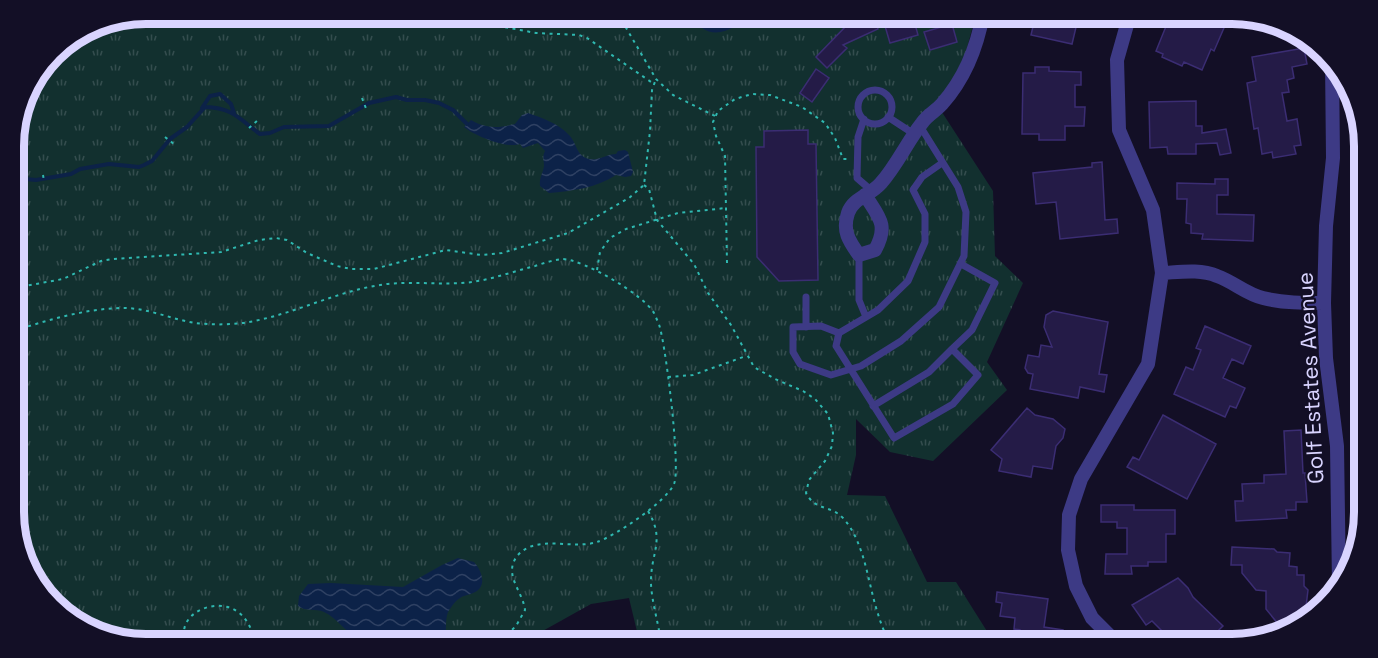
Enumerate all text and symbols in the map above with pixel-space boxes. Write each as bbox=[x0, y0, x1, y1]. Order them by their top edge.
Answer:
street label: Golf Estates Avenue bbox=[1290, 271, 1330, 485]

